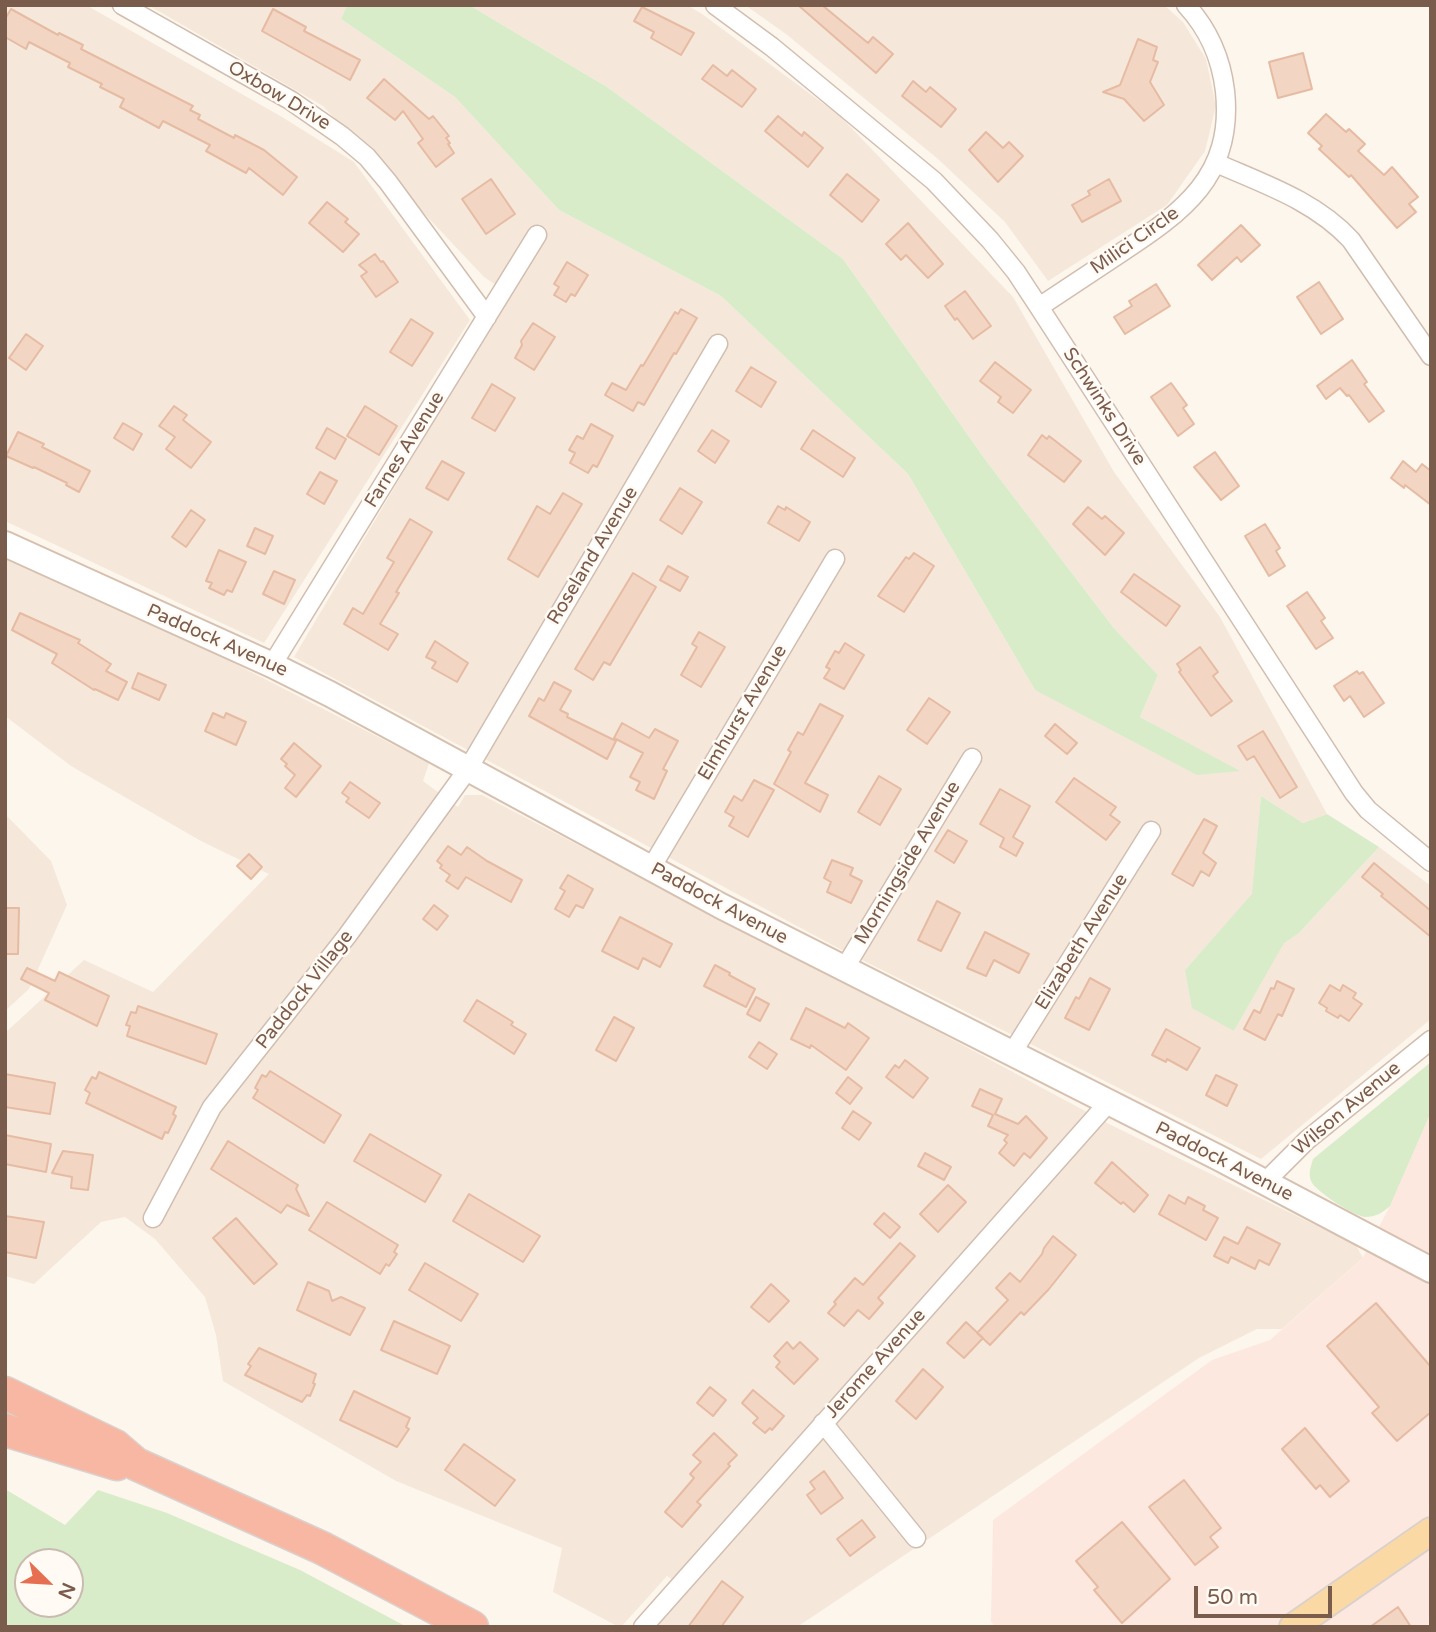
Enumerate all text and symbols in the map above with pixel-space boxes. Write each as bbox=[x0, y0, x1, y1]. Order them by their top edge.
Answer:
street label: Oxbow Drive bbox=[224, 56, 334, 136]
street label: Milici Circle bbox=[1086, 202, 1184, 280]
street label: Schwinks Drive bbox=[1057, 344, 1151, 470]
street label: Farnes Avenue bbox=[360, 388, 450, 512]
street label: Roseland Avenue bbox=[543, 483, 643, 629]
street label: Paddock Avenue bbox=[143, 600, 291, 682]
street label: Elmhurst Avenue bbox=[694, 641, 792, 785]
street label: Morningside Avenue bbox=[850, 777, 966, 949]
street label: Paddock Avenue bbox=[647, 858, 791, 950]
street label: Elizabeth Avenue bbox=[1031, 870, 1133, 1014]
street label: Paddock Village bbox=[252, 926, 358, 1054]
street label: Wilson Avenue bbox=[1288, 1057, 1406, 1161]
street label: Paddock Avenue bbox=[1151, 1117, 1297, 1207]
street label: Jerome Avenue bbox=[821, 1305, 931, 1423]
north arrow bbox=[14, 1548, 84, 1618]
scale bar bbox=[1198, 1572, 1336, 1616]
text: N bbox=[53, 1579, 80, 1602]
text: 50 m bbox=[1207, 1585, 1258, 1610]

